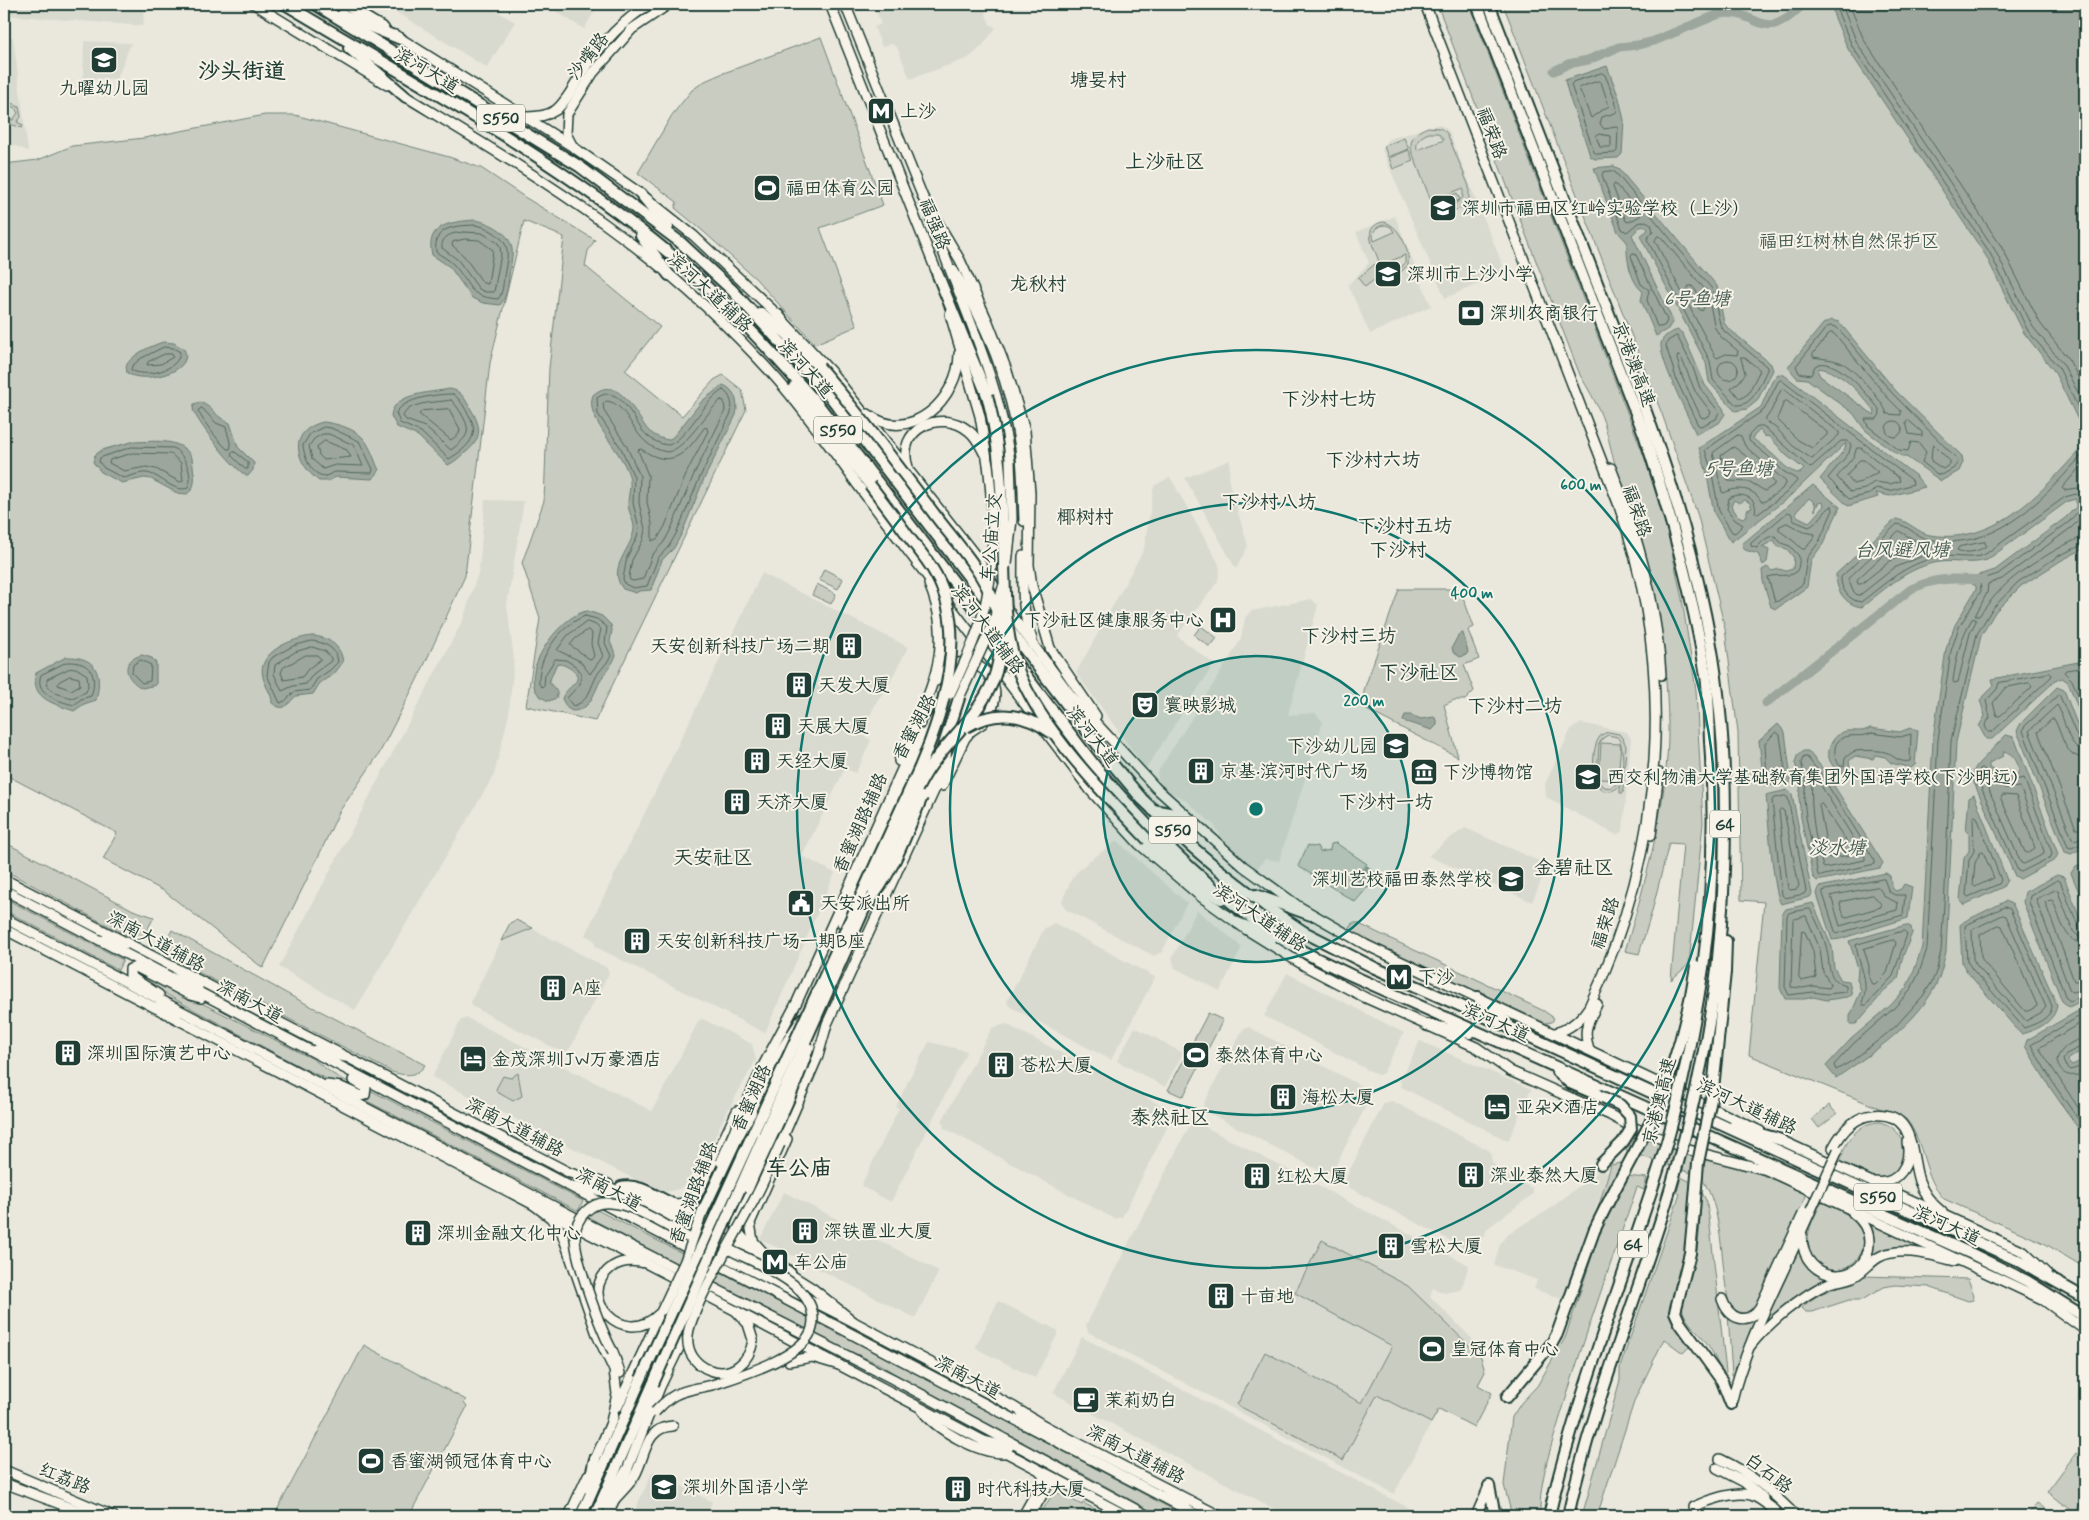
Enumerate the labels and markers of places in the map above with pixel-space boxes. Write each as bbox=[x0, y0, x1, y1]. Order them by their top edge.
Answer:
school or university icon: 九曜幼儿园 bbox=[89, 45, 119, 75]
place label: 九曜幼儿园 bbox=[59, 77, 149, 101]
metro station icon: 上沙 bbox=[866, 96, 896, 126]
place label: 上沙 bbox=[900, 100, 936, 124]
sports icon: 福田体育公园 bbox=[752, 173, 782, 203]
place label: 福田体育公园 bbox=[786, 177, 894, 201]
school or university icon: 深圳市福田区红岭实验学校（上沙） bbox=[1428, 193, 1458, 223]
place label: 深圳市福田区红岭实验学校（上沙） bbox=[1462, 197, 1750, 221]
school or university icon: 深圳市上沙小学 bbox=[1373, 259, 1403, 289]
place label: 深圳市上沙小学 bbox=[1407, 263, 1533, 287]
bank icon: 深圳农商银行 bbox=[1456, 298, 1486, 328]
place label: 深圳农商银行 bbox=[1490, 302, 1598, 326]
hospital icon: 下沙社区健康服务中心 bbox=[1208, 605, 1238, 635]
place label: 下沙社区健康服务中心 bbox=[1024, 609, 1204, 633]
building icon: 天安创新科技广场二期 bbox=[834, 631, 864, 661]
place label: 天安创新科技广场二期 bbox=[650, 635, 830, 659]
building icon: 天发大厦 bbox=[784, 670, 814, 700]
place label: 天发大厦 bbox=[818, 674, 890, 698]
theatre icon: 寰映影城 bbox=[1130, 690, 1160, 720]
place label: 寰映影城 bbox=[1164, 694, 1236, 718]
building icon: 天展大厦 bbox=[763, 711, 793, 741]
place label: 天展大厦 bbox=[797, 715, 869, 739]
school or university icon: 下沙幼儿园 bbox=[1381, 731, 1411, 761]
place label: 下沙幼儿园 bbox=[1287, 735, 1377, 759]
building icon: 天经大厦 bbox=[742, 746, 772, 776]
place label: 天经大厦 bbox=[776, 750, 848, 774]
building icon: 京基·滨河时代广场 bbox=[1186, 756, 1216, 786]
museum icon: 下沙博物馆 bbox=[1409, 757, 1439, 787]
place label: 京基·滨河时代广场 bbox=[1220, 760, 1368, 784]
place label: 下沙博物馆 bbox=[1443, 761, 1533, 785]
school or university icon: 西交利物浦大学基础教育集团外国语学校(下沙明远) bbox=[1573, 762, 1603, 792]
place label: 西交利物浦大学基础教育集团外国语学校(下沙明远) bbox=[1607, 766, 2018, 790]
building icon: 天济大厦 bbox=[722, 787, 752, 817]
place label: 天济大厦 bbox=[756, 791, 828, 815]
centre of rings bbox=[1247, 800, 1265, 818]
school or university icon: 深圳艺校福田泰然学校 bbox=[1496, 864, 1526, 894]
place label: 深圳艺校福田泰然学校 bbox=[1312, 868, 1492, 892]
public building icon: 天安派出所 bbox=[786, 888, 816, 918]
place label: 天安派出所 bbox=[820, 892, 910, 916]
building icon: 天安创新科技广场一期B座 bbox=[622, 926, 652, 956]
place label: 天安创新科技广场一期B座 bbox=[656, 930, 865, 954]
metro station icon: 下沙 bbox=[1384, 962, 1414, 992]
place label: 下沙 bbox=[1418, 966, 1454, 990]
building icon: A座 bbox=[538, 973, 568, 1003]
place label: A座 bbox=[572, 977, 602, 1001]
building icon: 深圳国际演艺中心 bbox=[53, 1038, 83, 1068]
sports icon: 泰然体育中心 bbox=[1181, 1040, 1211, 1070]
place label: 深圳国际演艺中心 bbox=[87, 1042, 231, 1066]
hotel icon: 金茂深圳JW万豪酒店 bbox=[458, 1044, 488, 1074]
place label: 泰然体育中心 bbox=[1215, 1044, 1323, 1068]
place label: 金茂深圳JW万豪酒店 bbox=[492, 1048, 661, 1072]
building icon: 苍松大厦 bbox=[986, 1050, 1016, 1080]
place label: 苍松大厦 bbox=[1020, 1054, 1092, 1078]
building icon: 海松大厦 bbox=[1268, 1082, 1298, 1112]
place label: 海松大厦 bbox=[1302, 1086, 1374, 1110]
hotel icon: 亚朵X酒店 bbox=[1482, 1092, 1512, 1122]
place label: 亚朵X酒店 bbox=[1516, 1096, 1599, 1120]
building icon: 深业泰然大厦 bbox=[1456, 1160, 1486, 1190]
building icon: 红松大厦 bbox=[1242, 1161, 1272, 1191]
place label: 深业泰然大厦 bbox=[1490, 1164, 1598, 1188]
place label: 红松大厦 bbox=[1276, 1165, 1348, 1189]
building icon: 深铁置业大厦 bbox=[790, 1216, 820, 1246]
building icon: 深圳金融文化中心 bbox=[403, 1218, 433, 1248]
place label: 深铁置业大厦 bbox=[824, 1220, 932, 1244]
place label: 深圳金融文化中心 bbox=[437, 1222, 581, 1246]
building icon: 雪松大厦 bbox=[1376, 1231, 1406, 1261]
place label: 雪松大厦 bbox=[1410, 1235, 1482, 1259]
metro station icon: 车公庙 bbox=[760, 1247, 790, 1277]
place label: 车公庙 bbox=[794, 1251, 848, 1275]
building icon: 十亩地 bbox=[1206, 1281, 1236, 1311]
place label: 十亩地 bbox=[1240, 1285, 1294, 1309]
sports icon: 皇冠体育中心 bbox=[1417, 1334, 1447, 1364]
place label: 皇冠体育中心 bbox=[1451, 1338, 1559, 1362]
cafe icon: 茉莉奶白 bbox=[1071, 1385, 1101, 1415]
place label: 茉莉奶白 bbox=[1105, 1389, 1177, 1413]
sports icon: 香蜜湖领冠体育中心 bbox=[356, 1446, 386, 1476]
place label: 香蜜湖领冠体育中心 bbox=[390, 1450, 552, 1474]
school or university icon: 深圳外国语小学 bbox=[649, 1472, 679, 1502]
building icon: 时代科技大厦 bbox=[943, 1474, 973, 1504]
place label: 深圳外国语小学 bbox=[683, 1476, 809, 1500]
place label: 时代科技大厦 bbox=[977, 1478, 1085, 1502]

